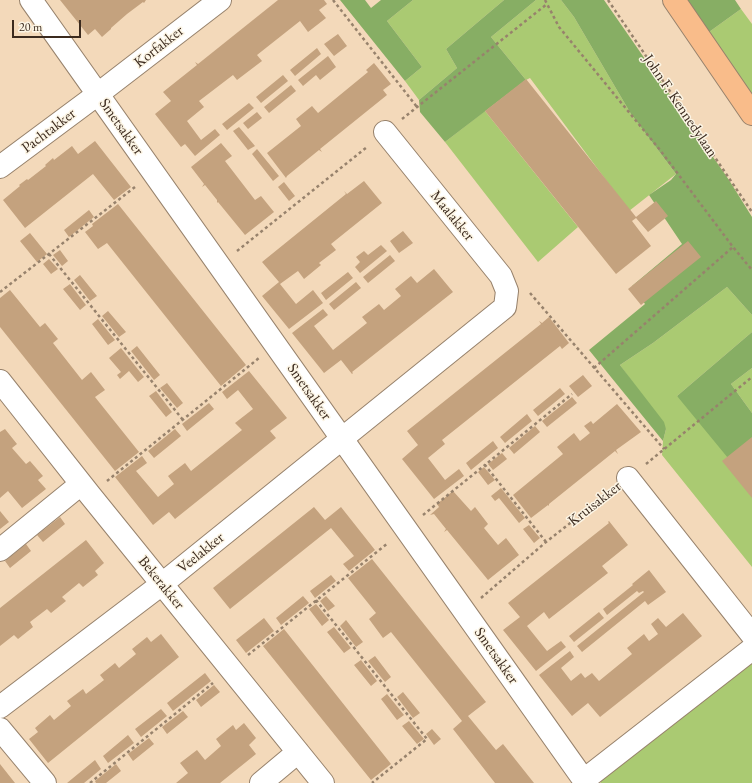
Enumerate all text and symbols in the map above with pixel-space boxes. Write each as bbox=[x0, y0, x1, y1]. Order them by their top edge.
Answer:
scale bar bbox=[14, 12, 83, 38]
text: 20 m bbox=[19, 19, 42, 35]
street label: Korfakker bbox=[131, 22, 187, 72]
street label: John F. Kennedylaan bbox=[639, 51, 721, 161]
street label: Smetsakker bbox=[95, 95, 147, 159]
street label: Pachtakker bbox=[18, 105, 80, 157]
street label: Maalakker bbox=[426, 187, 478, 245]
street label: Smetsakker bbox=[283, 360, 335, 424]
street label: Kruisakker bbox=[565, 478, 625, 530]
street label: Veelakker bbox=[174, 529, 228, 577]
street label: Bekerakker bbox=[134, 553, 188, 613]
street label: Smetsakker bbox=[470, 624, 522, 688]

